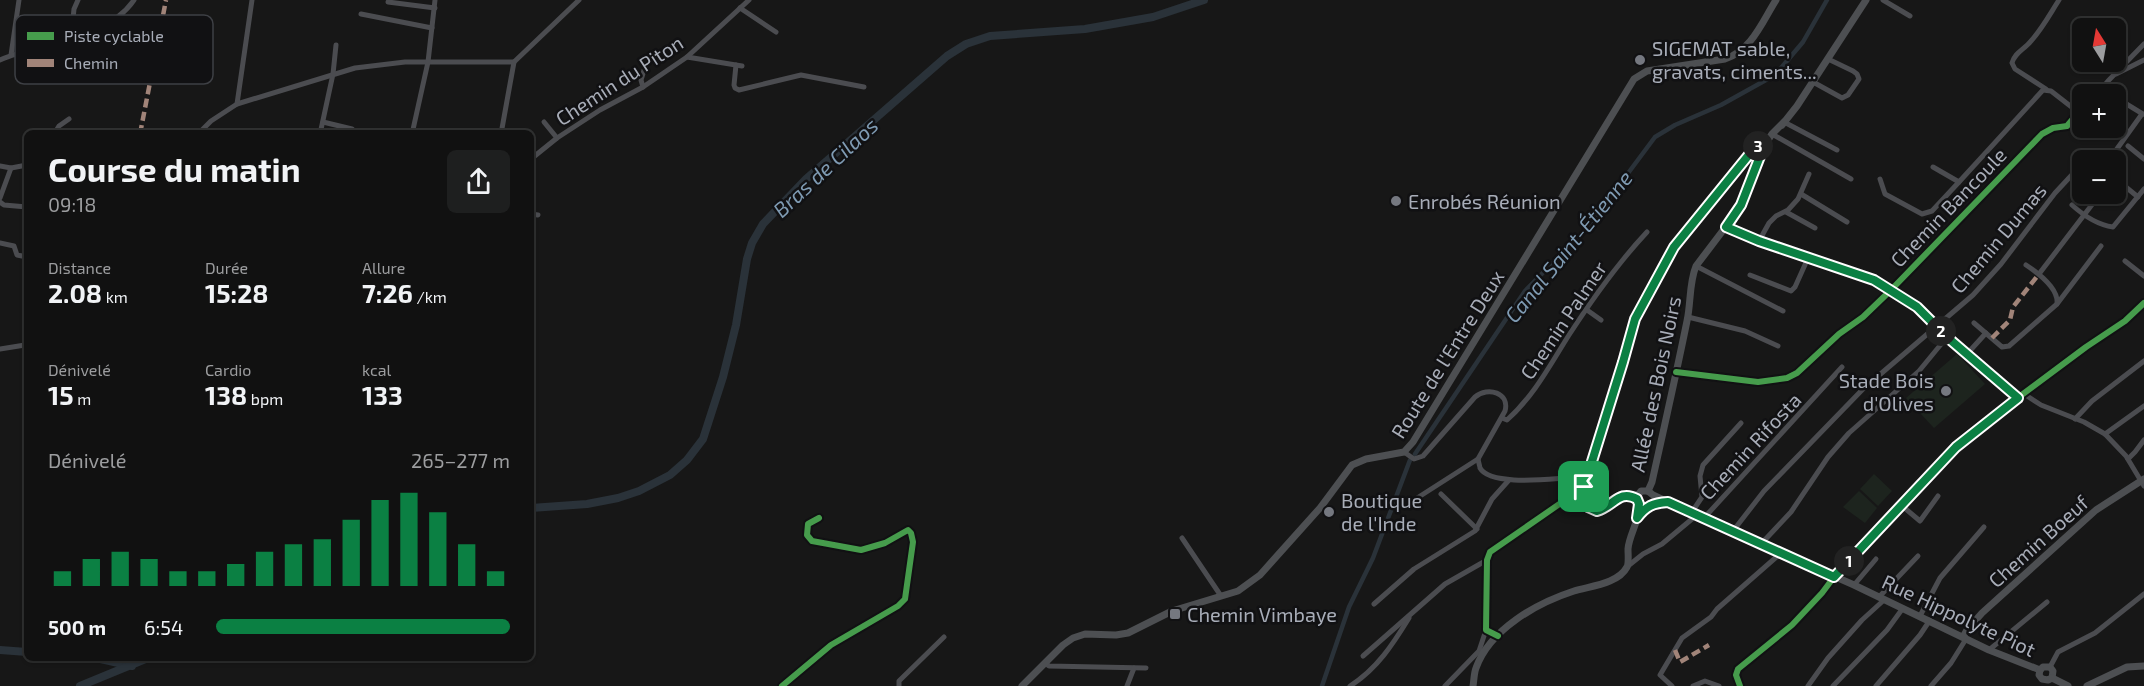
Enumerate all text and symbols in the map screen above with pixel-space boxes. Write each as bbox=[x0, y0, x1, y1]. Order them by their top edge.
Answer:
legend bbox=[15, 15, 213, 84]
north arrow bbox=[2072, 18, 2126, 72]
map controls bbox=[2072, 18, 2126, 204]
text: Piste cyclable bbox=[64, 26, 164, 45]
street label: Chemin du Piton bbox=[551, 30, 687, 130]
place label: SIGEMAT sable, gravats, ciments... bbox=[1652, 36, 1817, 83]
text: Chemin bbox=[64, 53, 118, 72]
marker: SIGEMAT sable, gravats, ciments... bbox=[1633, 53, 1647, 67]
button: + bbox=[2072, 84, 2126, 138]
water label: Bras de Cilaos bbox=[767, 112, 883, 222]
pin: 3 bbox=[1743, 131, 1773, 161]
text: 3 bbox=[1753, 136, 1763, 155]
street label: Chemin Bancoule bbox=[1885, 142, 2011, 272]
text: Course du matin bbox=[48, 149, 301, 189]
button: share bbox=[447, 150, 510, 213]
button: − bbox=[2072, 150, 2126, 204]
water label: Canal Saint-Étienne bbox=[1499, 165, 1637, 327]
street label: Chemin Dumas bbox=[1945, 178, 2051, 298]
place label: Enrobés Réunion bbox=[1408, 189, 1561, 213]
text: 09:18 bbox=[48, 192, 96, 216]
marker: Enrobés Réunion bbox=[1389, 194, 1403, 208]
street label: Chemin Palmer bbox=[1515, 256, 1611, 384]
text: Distance bbox=[48, 258, 111, 277]
text: Durée bbox=[205, 258, 248, 277]
text: Allure bbox=[362, 258, 405, 277]
street label: Route de l'Entre Deux bbox=[1386, 265, 1509, 442]
text: 2.08 bbox=[48, 277, 102, 308]
text: 15:28 bbox=[205, 277, 269, 308]
text: 7:26 bbox=[362, 277, 413, 308]
text: km bbox=[102, 287, 128, 306]
text: /km bbox=[413, 287, 447, 306]
street label: Allée des Bois Noirs bbox=[1625, 294, 1685, 474]
pin: 2 bbox=[1926, 316, 1956, 346]
text: 2 bbox=[1936, 321, 1946, 340]
text: Dénivelé bbox=[48, 360, 111, 379]
text: Cardio bbox=[205, 360, 251, 379]
text: kcal bbox=[362, 360, 391, 379]
place label: Stade Bois d'Olives bbox=[1839, 368, 1934, 415]
text: 15 bbox=[48, 379, 74, 410]
text: 138 bbox=[205, 379, 247, 410]
text: 133 bbox=[362, 379, 403, 410]
marker: Stade Bois d'Olives bbox=[1939, 384, 1953, 398]
street label: Chemin Rifosta bbox=[1694, 388, 1806, 504]
text: m bbox=[74, 389, 91, 408]
text: bpm bbox=[247, 389, 283, 408]
text: Dénivelé bbox=[48, 448, 127, 472]
text: 265–277 m bbox=[411, 448, 510, 472]
pin bbox=[1558, 461, 1609, 512]
icon: arrive bbox=[1567, 470, 1600, 503]
place label: Boutique de l'Inde bbox=[1341, 488, 1422, 535]
street label: Chemin Boeuf bbox=[1983, 490, 2093, 592]
marker: Boutique de l'Inde bbox=[1322, 505, 1336, 519]
pin: 1 bbox=[1834, 546, 1864, 576]
text: 1 bbox=[1846, 551, 1852, 570]
street label: Rue Hippolyte Piot bbox=[1878, 569, 2040, 661]
place label: Chemin Vimbaye bbox=[1187, 602, 1337, 626]
marker: Chemin Vimbaye bbox=[1168, 607, 1182, 621]
text: 500 m bbox=[48, 615, 106, 639]
text: 6:54 bbox=[144, 615, 183, 639]

